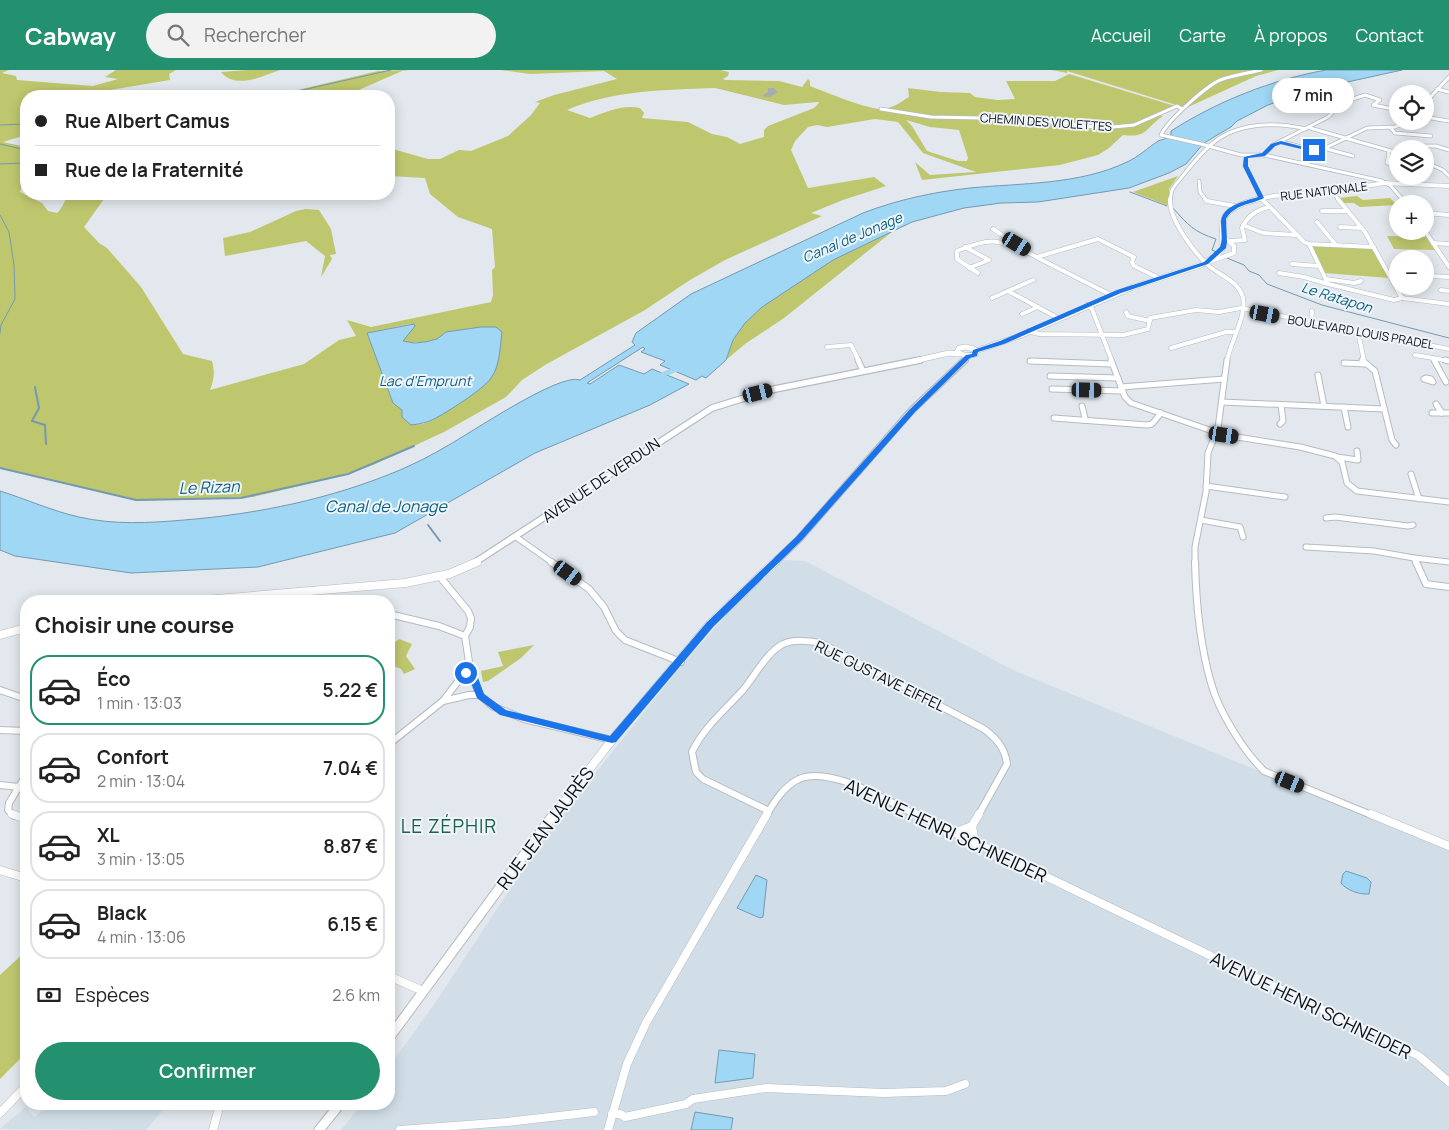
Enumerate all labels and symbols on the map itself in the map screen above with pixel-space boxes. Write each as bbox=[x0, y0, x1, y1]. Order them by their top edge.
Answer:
callout: 7 min bbox=[1273, 78, 1355, 112]
street label: CHEMIN DES VIOLETTES bbox=[979, 109, 1113, 135]
route end bbox=[1303, 139, 1325, 161]
street label: RUE NATIONALE bbox=[1279, 177, 1369, 205]
water label: Canal de Jonage bbox=[799, 207, 906, 267]
car bbox=[1000, 230, 1033, 258]
water label: Le Ratapon bbox=[1299, 277, 1375, 317]
car bbox=[1248, 304, 1281, 324]
street label: BOULEVARD LOUIS PRADEL bbox=[1286, 311, 1436, 353]
water label: Lac d'Emprunt bbox=[379, 371, 472, 390]
car bbox=[741, 382, 774, 404]
car bbox=[1071, 382, 1102, 398]
car bbox=[1208, 425, 1239, 445]
street label: AVENUE DE VERDUN bbox=[538, 433, 664, 527]
water label: Le Rizan bbox=[178, 475, 240, 499]
water label: Canal de Jonage bbox=[325, 495, 449, 517]
car bbox=[551, 558, 584, 588]
street label: RUE GUSTAVE EIFFEL bbox=[811, 635, 949, 717]
route start bbox=[455, 662, 477, 684]
street label: RUE JEAN JAURÈS bbox=[491, 762, 599, 894]
car bbox=[1273, 769, 1306, 795]
street label: AVENUE HENRI SCHNEIDER bbox=[841, 772, 1051, 888]
district label: LE ZÉPHIR bbox=[401, 813, 497, 839]
street label: AVENUE HENRI SCHNEIDER bbox=[1206, 946, 1416, 1064]

